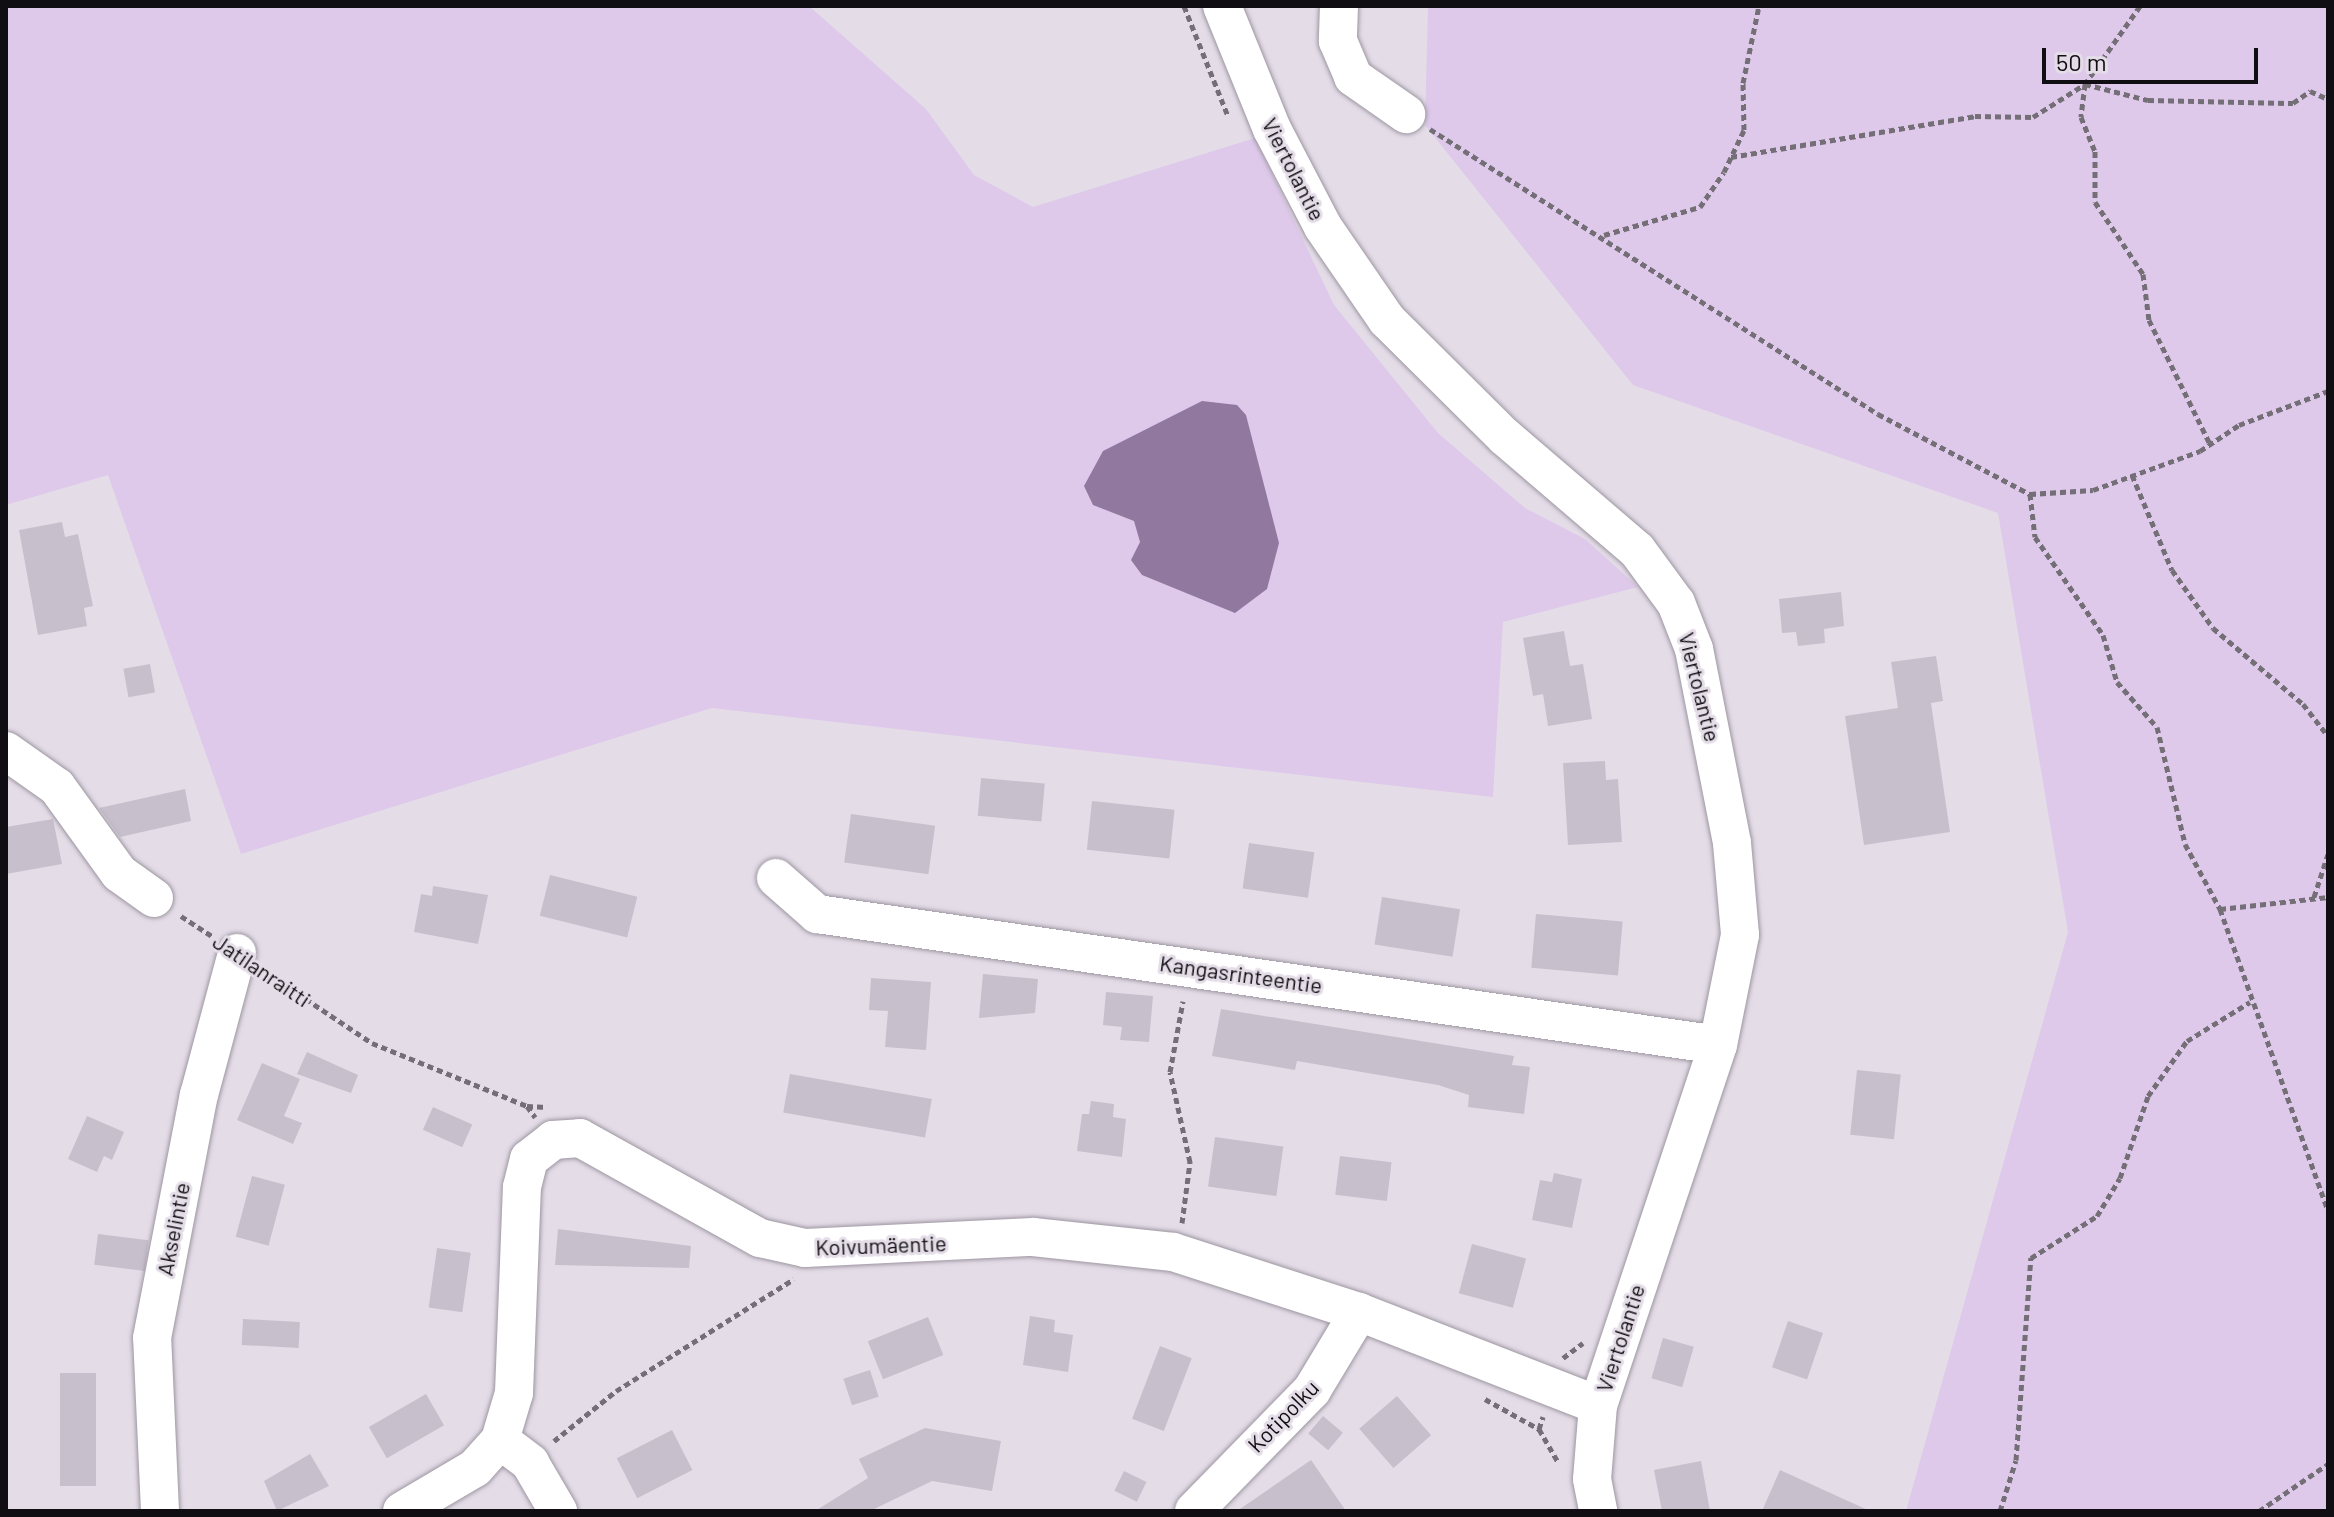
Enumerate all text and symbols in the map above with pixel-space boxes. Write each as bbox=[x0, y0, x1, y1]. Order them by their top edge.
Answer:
scale bar bbox=[2046, 32, 2262, 82]
text: 50 m bbox=[2056, 47, 2107, 76]
street label: Viertolantie bbox=[1257, 113, 1331, 225]
street label: Viertolantie bbox=[1674, 630, 1726, 744]
street label: Jatilanraitti bbox=[208, 928, 316, 1012]
street label: Kangasrinteentie bbox=[1158, 950, 1324, 998]
street label: Akselintie bbox=[151, 1180, 195, 1278]
street label: Koivumäentie bbox=[815, 1230, 947, 1260]
street label: Viertolantie bbox=[1590, 1281, 1650, 1395]
street label: Kotipolku bbox=[1242, 1374, 1324, 1458]

